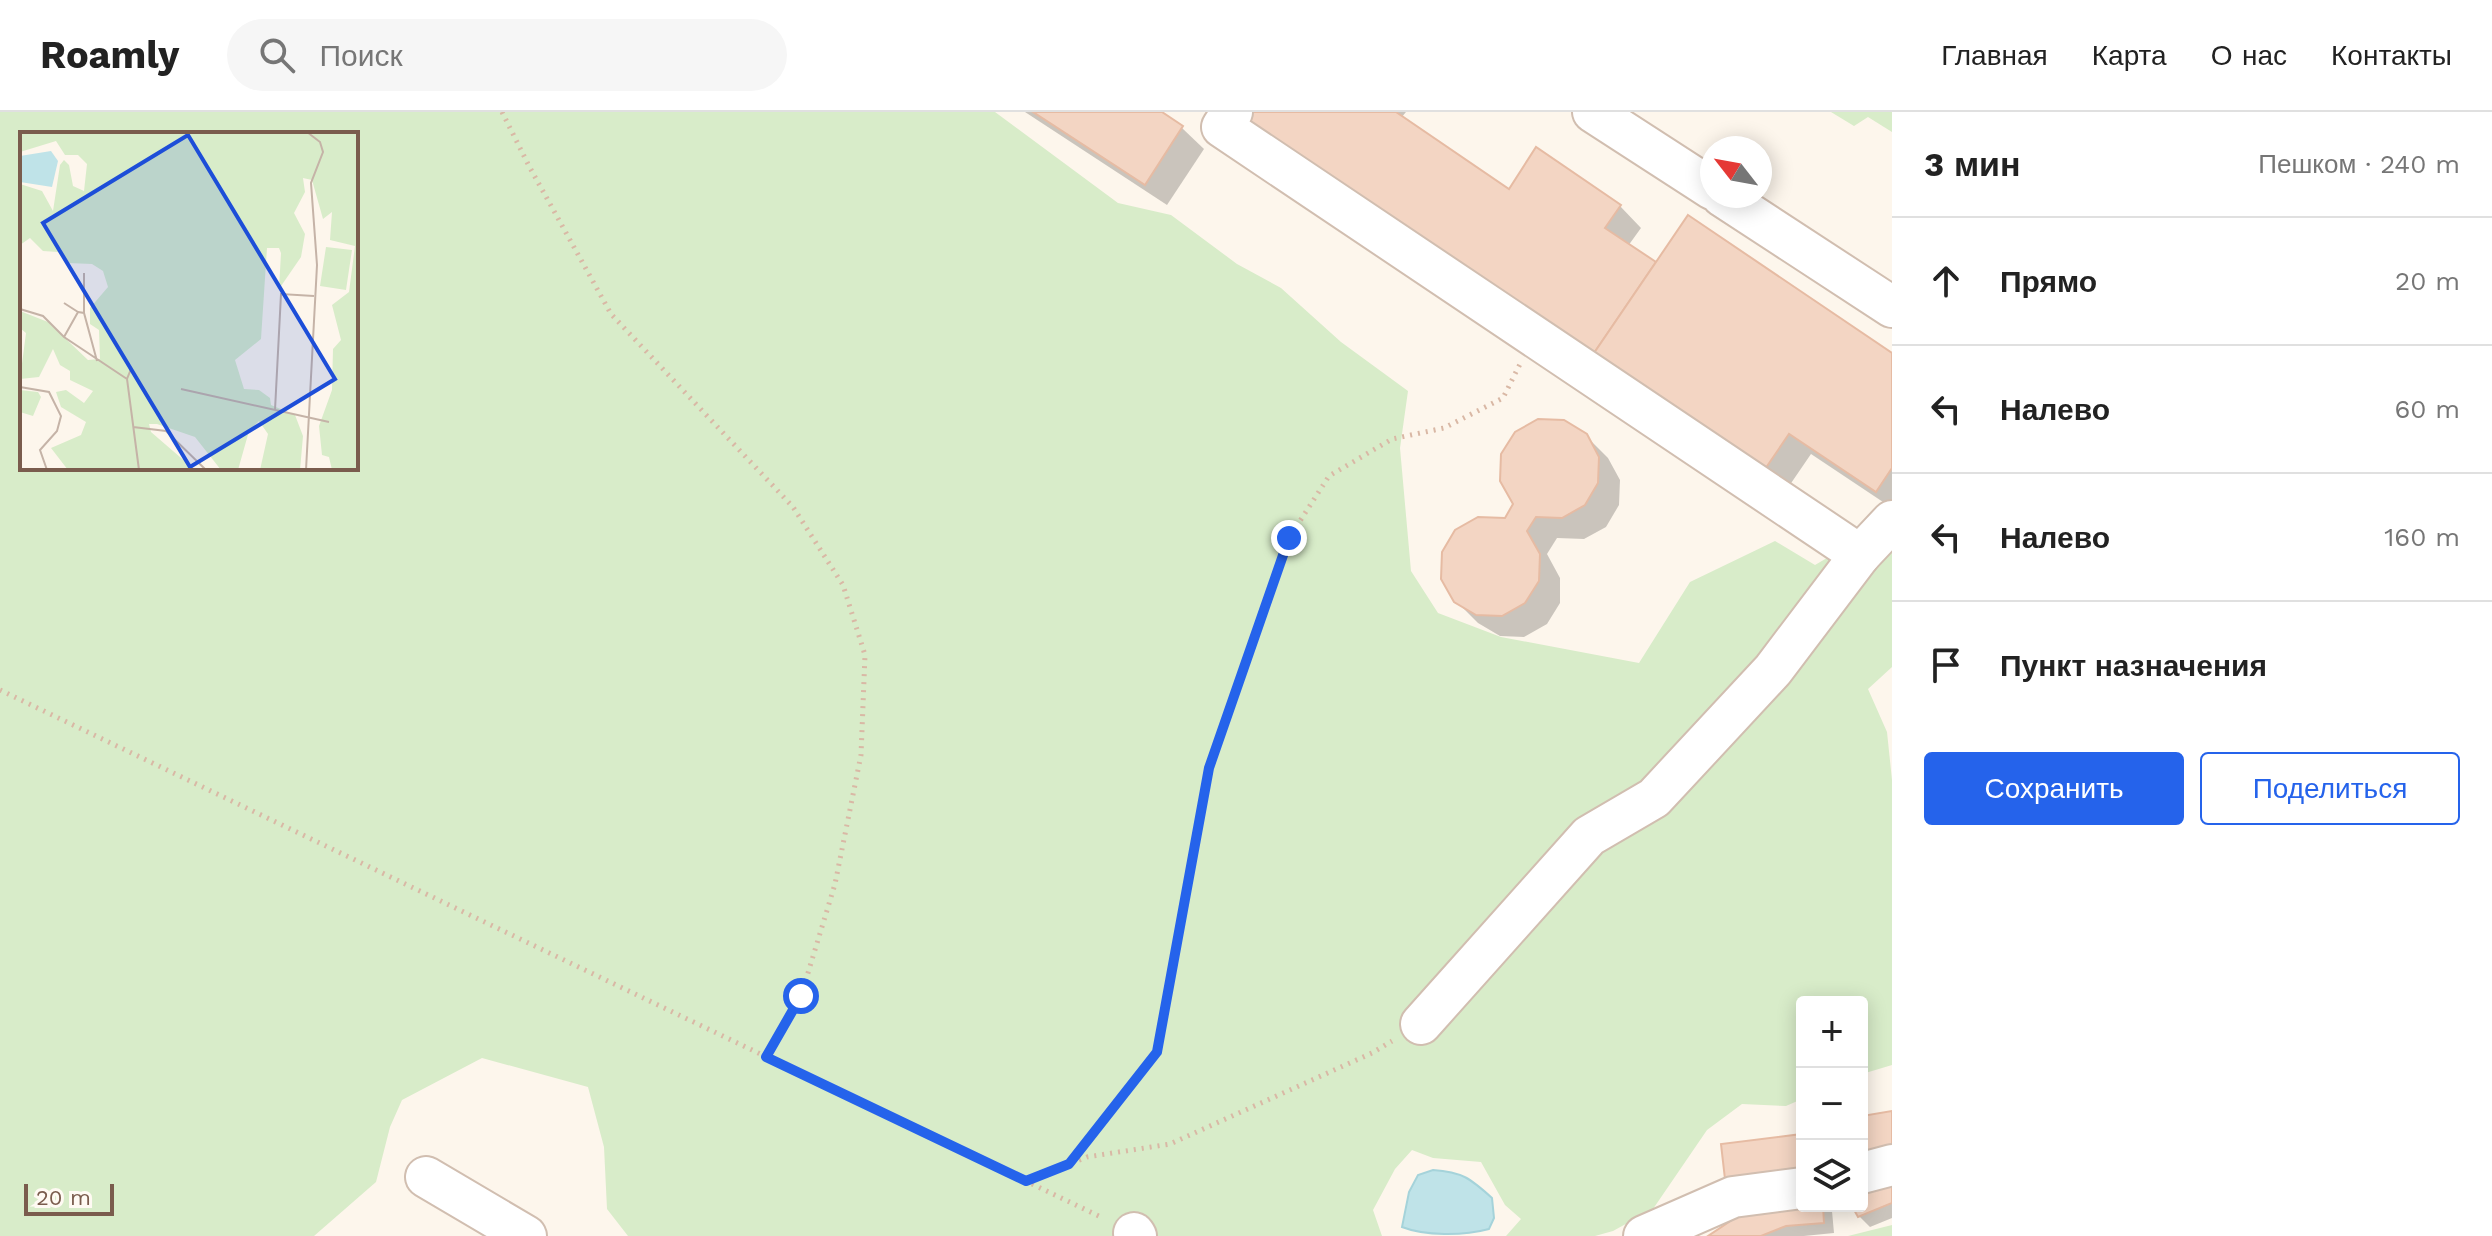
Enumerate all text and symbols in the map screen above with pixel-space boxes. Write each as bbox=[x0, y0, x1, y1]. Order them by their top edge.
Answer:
search box bbox=[227, 19, 787, 91]
text: Roamly bbox=[40, 33, 179, 77]
icon: search bbox=[255, 33, 299, 77]
text: Поиск bbox=[319, 38, 403, 73]
text: Главная bbox=[1941, 39, 2048, 72]
text: Карта bbox=[2092, 39, 2167, 72]
text: О нас bbox=[2211, 39, 2287, 72]
text: Контакты bbox=[2331, 39, 2452, 72]
inset map bbox=[20, 132, 358, 470]
north arrow bbox=[1700, 136, 1772, 208]
text: 3 мин bbox=[1924, 144, 2020, 184]
text: Пешком · 240 m bbox=[2258, 149, 2460, 179]
icon: ahead bbox=[1924, 259, 1968, 303]
text: Прямо bbox=[2000, 264, 2097, 299]
text: 20 m bbox=[2395, 266, 2460, 296]
icon: left bbox=[1924, 387, 1968, 431]
text: Налево bbox=[2000, 392, 2110, 427]
text: 60 m bbox=[2394, 394, 2460, 424]
icon: left bbox=[1924, 515, 1968, 559]
route end bbox=[1271, 520, 1307, 556]
text: Налево bbox=[2000, 520, 2110, 555]
text: 160 m bbox=[2384, 522, 2460, 552]
icon: arrive bbox=[1924, 643, 1968, 687]
text: Пункт назначения bbox=[2000, 648, 2267, 683]
button: Сохранить bbox=[1924, 752, 2184, 825]
button: Поделиться bbox=[2200, 752, 2460, 825]
route start bbox=[783, 978, 819, 1014]
map controls bbox=[1796, 996, 1868, 1212]
button: + bbox=[1796, 996, 1868, 1068]
button: − bbox=[1796, 1068, 1868, 1140]
button: layers bbox=[1796, 1140, 1868, 1212]
scale bar bbox=[24, 1180, 114, 1216]
text: 20 m bbox=[36, 1185, 91, 1210]

